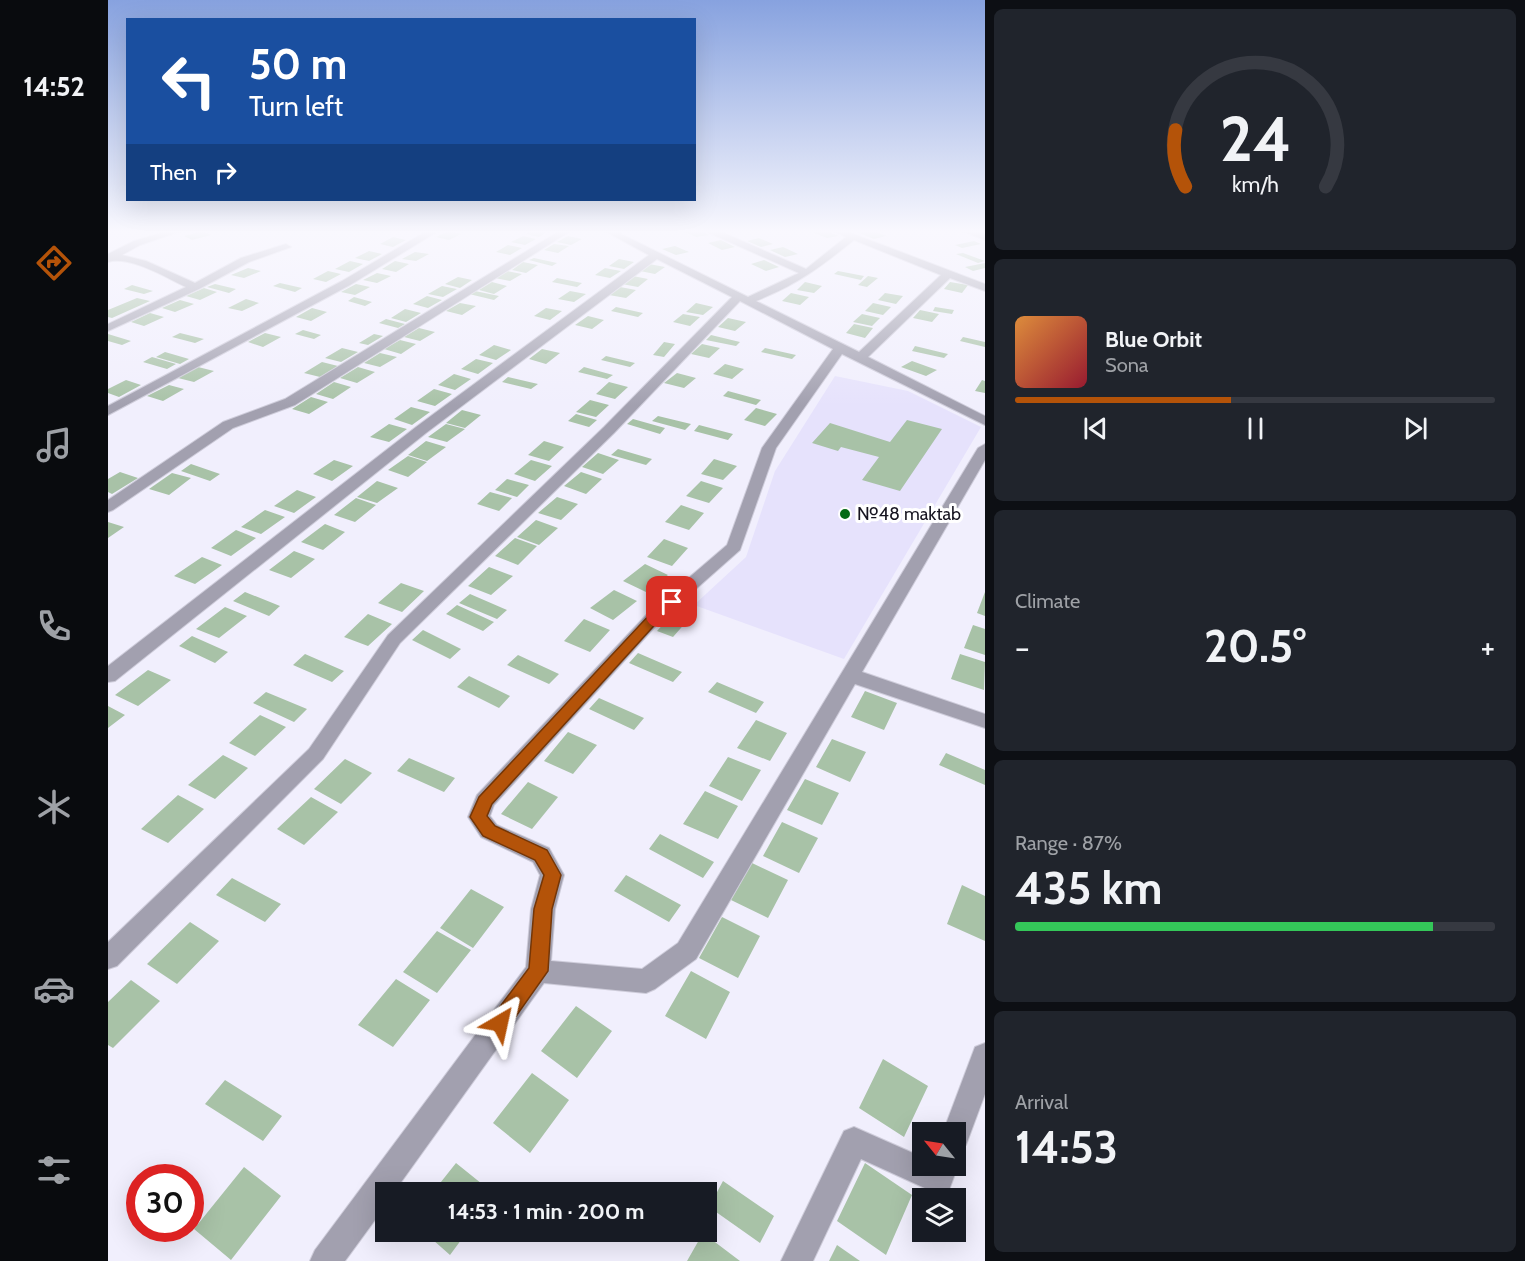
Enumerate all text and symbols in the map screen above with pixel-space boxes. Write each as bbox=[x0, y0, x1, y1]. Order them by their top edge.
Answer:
text: 50 m bbox=[249, 38, 347, 90]
icon: left bbox=[150, 42, 228, 120]
text: 14:52 bbox=[23, 70, 85, 103]
text: Turn left bbox=[249, 90, 343, 123]
text: 24 bbox=[1219, 101, 1291, 177]
icon: right bbox=[209, 156, 242, 189]
text: Then bbox=[150, 159, 197, 186]
text: km/h bbox=[1232, 171, 1278, 197]
icon: directions bbox=[33, 242, 75, 284]
text: Blue Orbit bbox=[1105, 326, 1202, 353]
text: Sona bbox=[1105, 353, 1148, 377]
icon: previous bbox=[1079, 412, 1112, 445]
icon: pause bbox=[1239, 412, 1272, 445]
icon: next bbox=[1399, 412, 1432, 445]
icon: music bbox=[33, 424, 75, 466]
place label: №48 maktab bbox=[857, 503, 961, 525]
marker: №48 maktab bbox=[838, 507, 852, 521]
pin bbox=[646, 576, 697, 627]
icon: arrive bbox=[655, 585, 688, 618]
text: Climate bbox=[1015, 589, 1080, 613]
icon: phone bbox=[33, 605, 75, 647]
text: 20.5° bbox=[1204, 619, 1306, 673]
text: − bbox=[1015, 627, 1030, 667]
text: + bbox=[1480, 627, 1495, 667]
icon: climate bbox=[33, 786, 75, 828]
text: Range · 87% bbox=[1015, 831, 1122, 855]
text: 435 km bbox=[1015, 861, 1162, 915]
icon: car bbox=[33, 968, 75, 1010]
position arrow bbox=[468, 991, 532, 1055]
text: Arrival bbox=[1015, 1090, 1068, 1114]
text: 14:53 bbox=[1015, 1120, 1118, 1174]
north arrow bbox=[912, 1122, 966, 1176]
map controls bbox=[912, 1122, 966, 1242]
icon: filters bbox=[33, 1149, 75, 1191]
speed limit sign: 30 bbox=[126, 1164, 204, 1242]
button: layers bbox=[912, 1188, 966, 1242]
text: 14:53 · 1 min · 200 m bbox=[448, 1198, 644, 1225]

